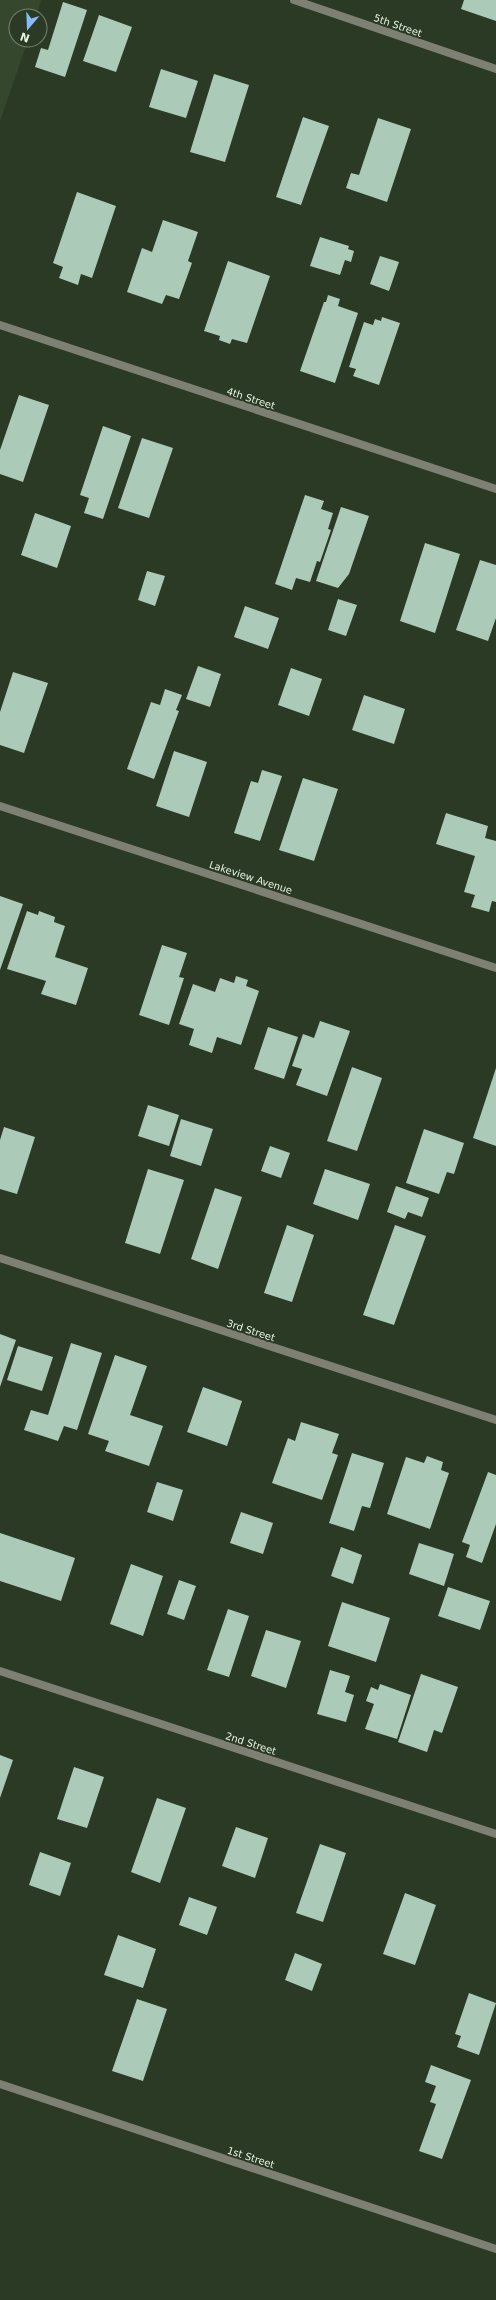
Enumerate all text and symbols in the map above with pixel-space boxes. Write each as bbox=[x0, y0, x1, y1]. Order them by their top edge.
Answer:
north arrow bbox=[8, 8, 48, 48]
street label: 5th Street bbox=[372, 12, 423, 39]
text: N bbox=[18, 29, 31, 45]
street label: 4th Street bbox=[225, 385, 276, 411]
street label: Lakeview Avenue bbox=[208, 859, 294, 896]
street label: 3rd Street bbox=[225, 1317, 276, 1343]
street label: 2nd Street bbox=[224, 1730, 278, 1757]
street label: 1st Street bbox=[226, 2145, 276, 2170]

